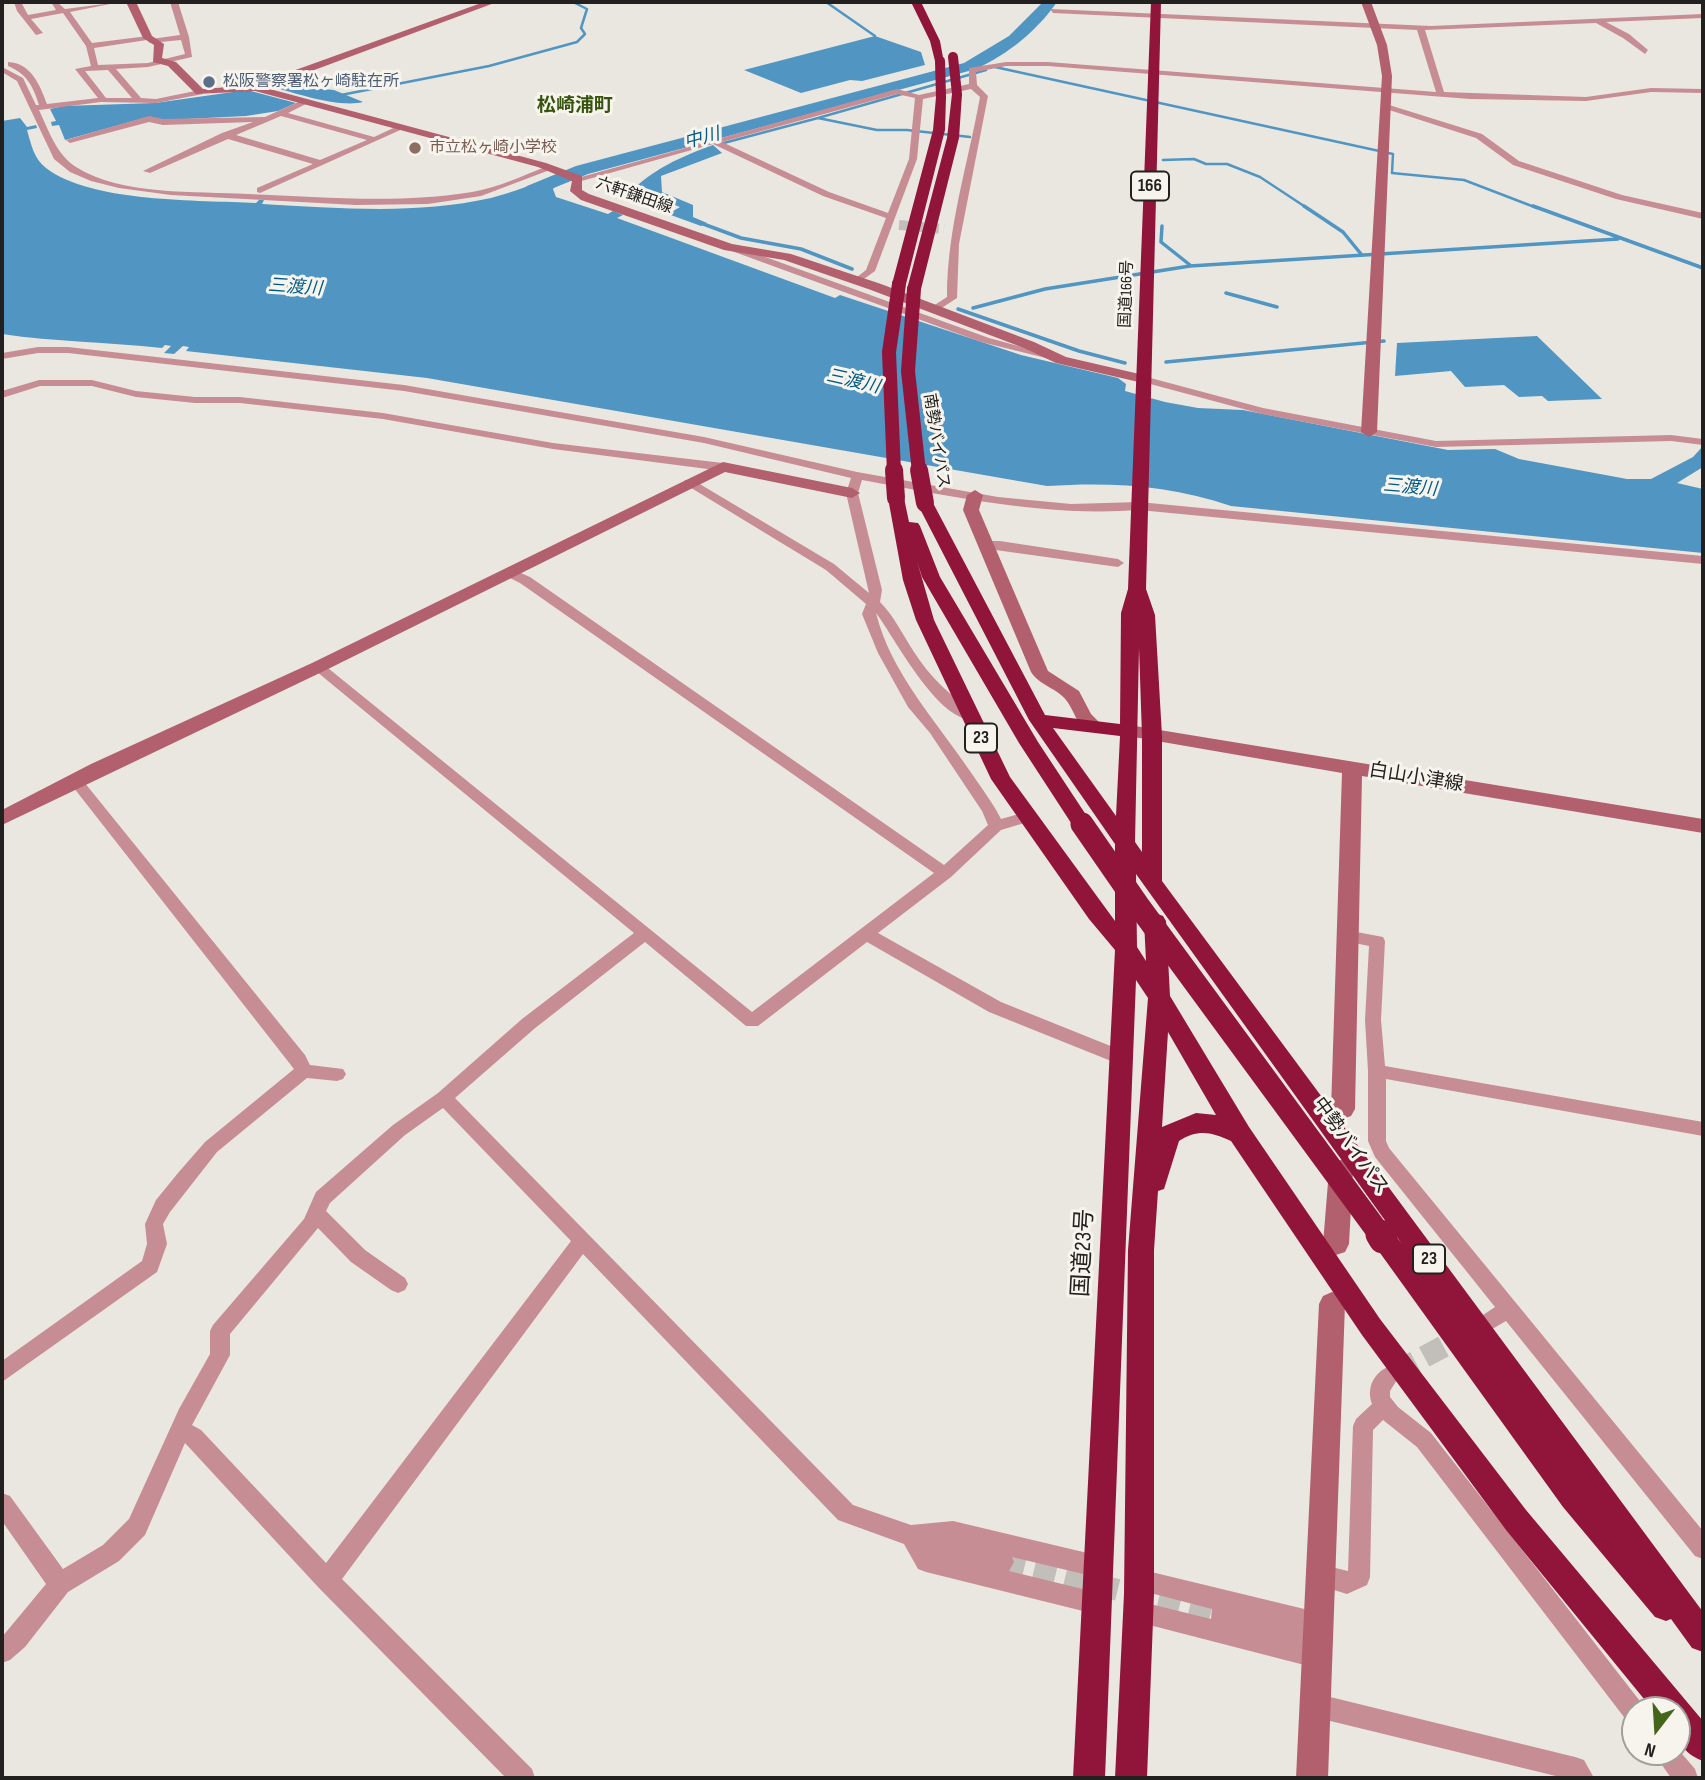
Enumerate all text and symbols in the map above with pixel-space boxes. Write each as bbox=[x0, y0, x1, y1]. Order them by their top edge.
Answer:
place label: 松阪警察署松ヶ崎駐在所 bbox=[223, 72, 399, 92]
marker: 松阪警察署松ヶ崎駐在所 bbox=[201, 74, 217, 90]
district label: 松崎浦町 bbox=[537, 95, 613, 117]
water label: 中川 bbox=[682, 124, 722, 154]
place label: 市立松ヶ崎小学校 bbox=[429, 138, 557, 158]
marker: 市立松ヶ崎小学校 bbox=[407, 140, 423, 156]
road number: 166 bbox=[1131, 172, 1169, 201]
street label: 六軒鎌田線 bbox=[593, 174, 675, 218]
street label: 国道166号 bbox=[1116, 260, 1138, 328]
water label: 三渡川 bbox=[267, 275, 323, 301]
water label: 三渡川 bbox=[824, 365, 882, 399]
street label: 南勢バイパス bbox=[919, 392, 953, 490]
water label: 三渡川 bbox=[1382, 475, 1438, 501]
road number: 23 bbox=[965, 724, 997, 752]
street label: 白山小津線 bbox=[1367, 759, 1465, 797]
street label: 中勢バイパス bbox=[1307, 1093, 1393, 1199]
street label: 国道23号 bbox=[1068, 1208, 1100, 1298]
road number: 23 bbox=[1413, 1244, 1445, 1274]
north arrow bbox=[1621, 1696, 1691, 1766]
text: N bbox=[1642, 1737, 1659, 1762]

